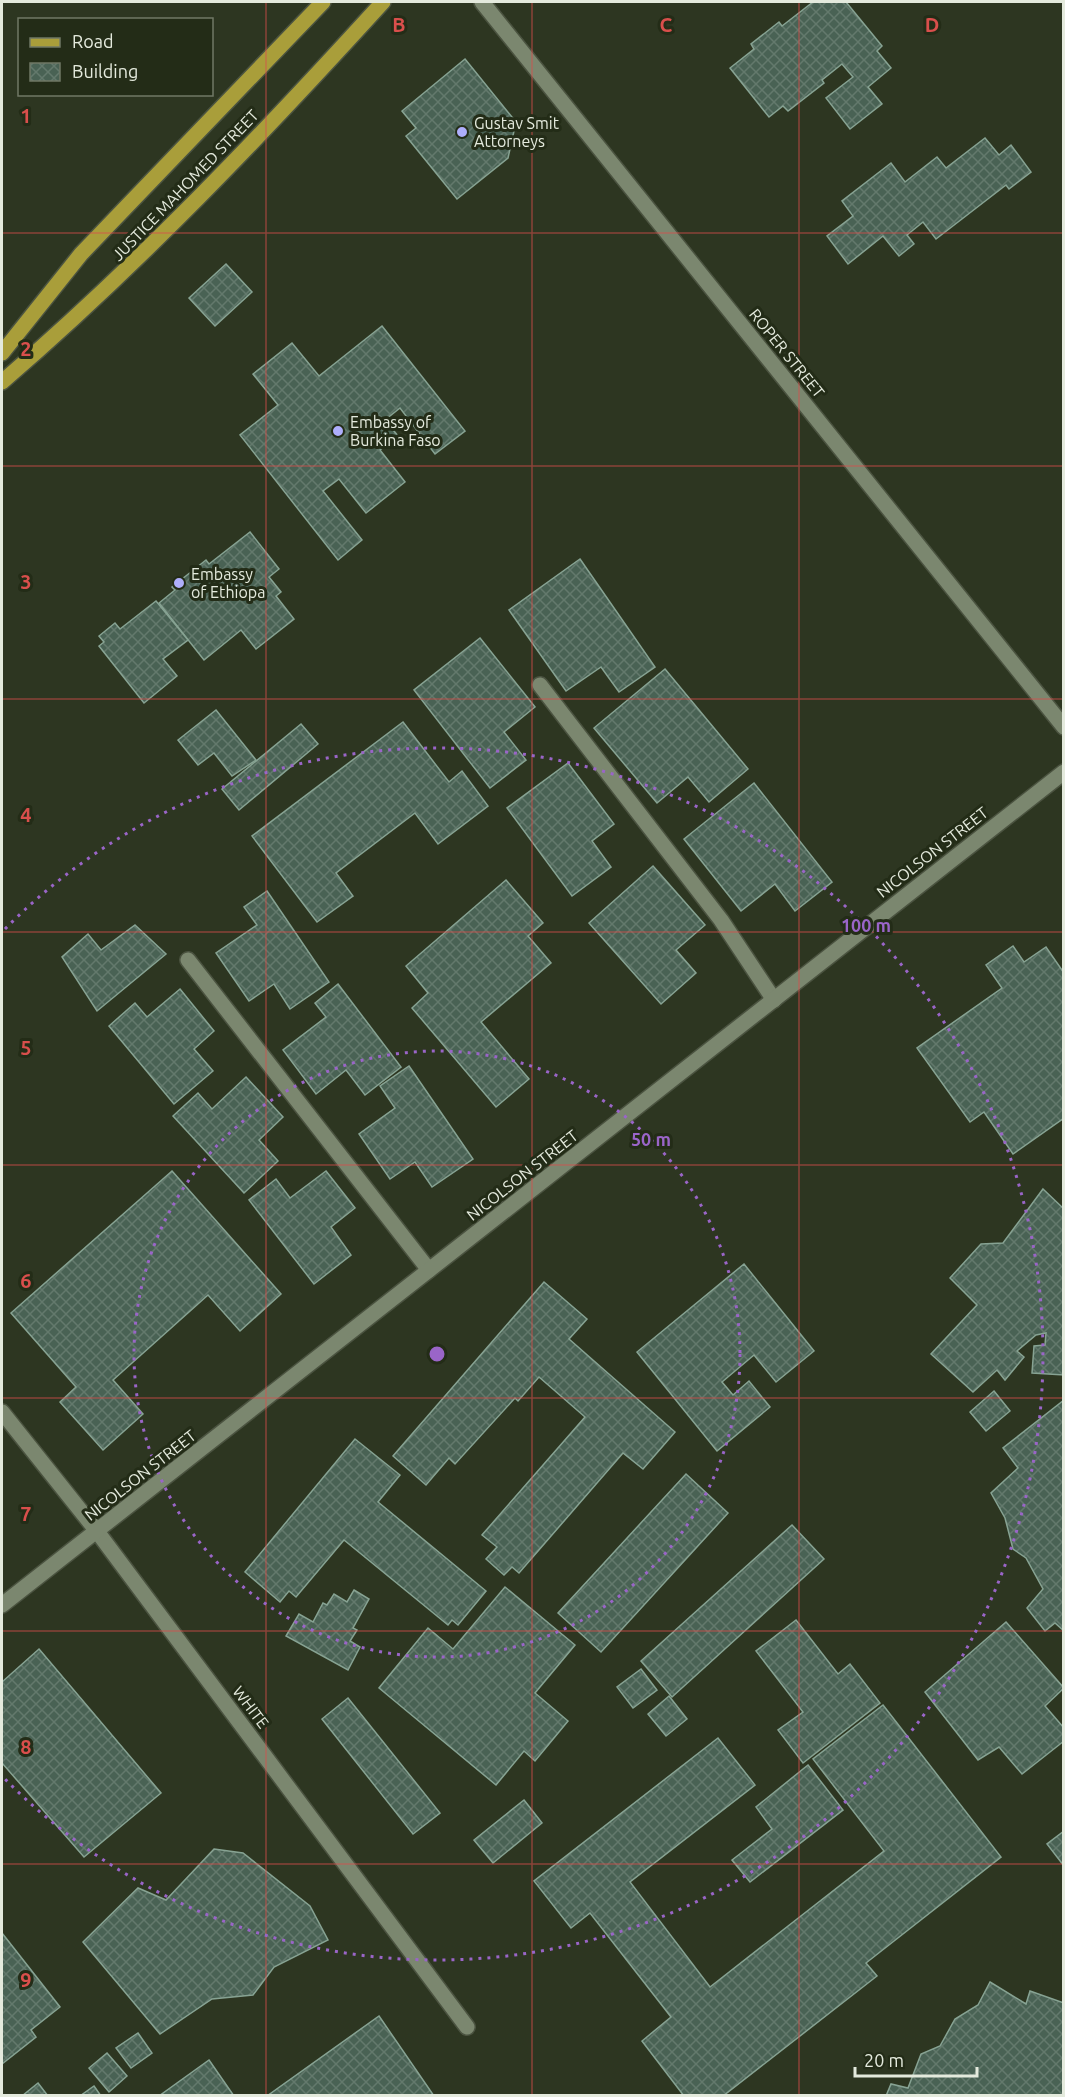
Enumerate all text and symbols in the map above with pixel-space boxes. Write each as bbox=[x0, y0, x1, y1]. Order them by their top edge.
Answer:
text: B bbox=[392, 13, 406, 36]
text: C bbox=[660, 13, 673, 36]
text: D bbox=[925, 13, 939, 36]
legend bbox=[18, 18, 213, 96]
text: Road bbox=[72, 31, 114, 51]
text: Building bbox=[72, 61, 138, 81]
text: 1 bbox=[20, 104, 32, 127]
street label: JUSTICE MAHOMED STREET bbox=[108, 106, 262, 264]
place label: Gustav Smit Attorneys bbox=[474, 114, 560, 150]
marker: Gustav Smit Attorneys bbox=[455, 125, 469, 139]
street label: ROPER STREET bbox=[746, 305, 828, 401]
text: 2 bbox=[20, 337, 32, 360]
place label: Embassy of Burkina Faso bbox=[350, 413, 441, 449]
marker: Embassy of Burkina Faso bbox=[331, 424, 345, 438]
place label: Embassy of Ethiopa bbox=[191, 565, 265, 601]
text: 3 bbox=[20, 570, 32, 593]
marker: Embassy of Ethiopa bbox=[172, 576, 186, 590]
text: 4 bbox=[20, 803, 32, 826]
street label: NICOLSON STREET bbox=[873, 803, 991, 901]
text: 100 m bbox=[841, 915, 891, 935]
text: 5 bbox=[20, 1036, 32, 1059]
street label: NICOLSON STREET bbox=[463, 1126, 581, 1224]
text: 50 m bbox=[631, 1129, 671, 1149]
text: 6 bbox=[20, 1269, 32, 1292]
centre of rings bbox=[427, 1344, 447, 1364]
street label: NICOLSON STREET bbox=[81, 1426, 199, 1524]
text: 7 bbox=[20, 1502, 32, 1525]
street label: WHITE bbox=[229, 1682, 273, 1732]
text: 8 bbox=[20, 1735, 32, 1758]
text: 9 bbox=[20, 1968, 32, 1991]
scale bar bbox=[855, 2040, 976, 2078]
text: 20 m bbox=[864, 2050, 904, 2070]

